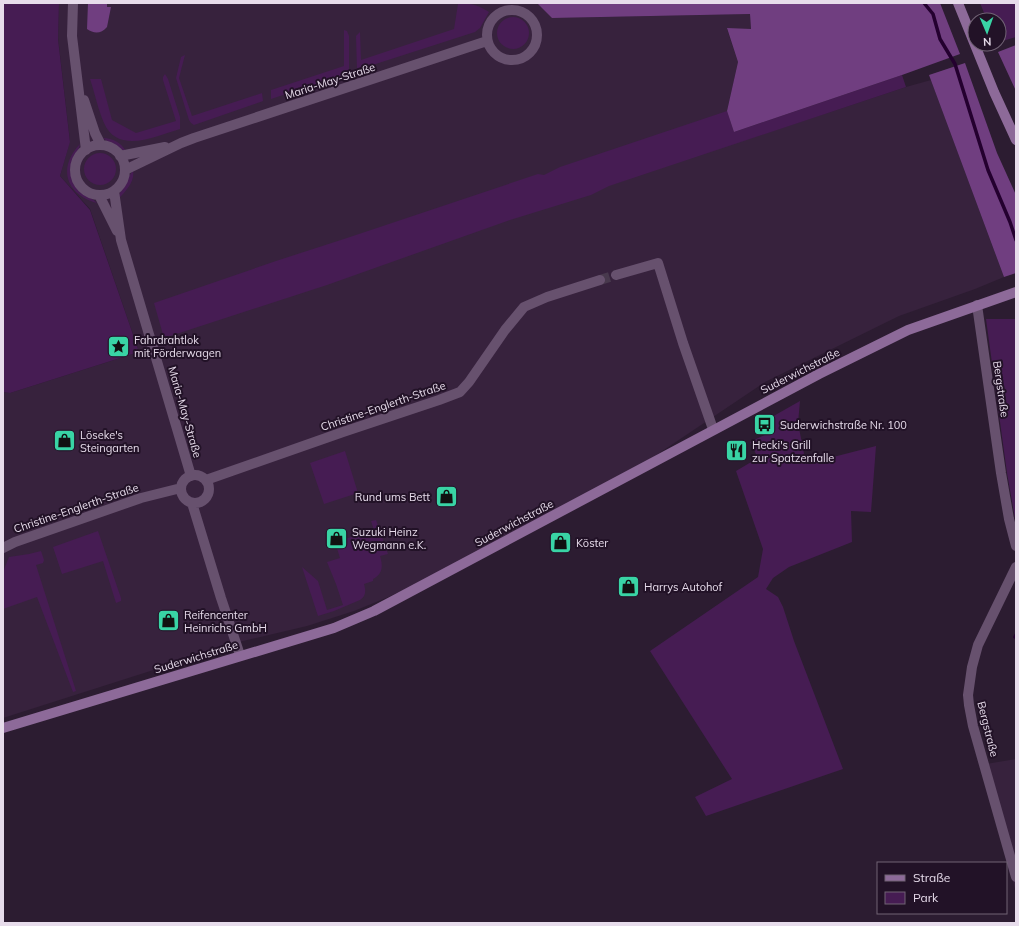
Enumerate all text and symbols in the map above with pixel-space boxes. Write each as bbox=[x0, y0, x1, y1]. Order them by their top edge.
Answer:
north arrow bbox=[967, 12, 1007, 52]
text: N bbox=[983, 35, 992, 49]
street label: Maria-May-Straße bbox=[283, 60, 377, 102]
place icon: Fahrdrahtlok mit Förderwagen bbox=[105, 333, 131, 359]
place label: Fahrdrahtlok mit Förderwagen bbox=[134, 333, 221, 360]
street label: Suderwichstraße bbox=[758, 345, 842, 397]
street label: Bergstraße bbox=[990, 360, 1012, 418]
street label: Maria-May-Straße bbox=[165, 365, 205, 459]
street label: Christine-Englerth-Straße bbox=[319, 378, 447, 434]
bus stop icon: Suderwichstraße Nr. 100 bbox=[751, 412, 777, 438]
place label: Suderwichstraße Nr. 100 bbox=[780, 418, 907, 432]
shop icon: Löseke's Steingarten bbox=[52, 428, 78, 454]
place label: Löseke's Steingarten bbox=[80, 428, 139, 455]
restaurant icon: Hecki's Grill zur Spatzenfalle bbox=[724, 438, 750, 464]
place label: Hecki's Grill zur Spatzenfalle bbox=[752, 438, 834, 465]
street label: Christine-Englerth-Straße bbox=[12, 480, 140, 536]
shop icon: Rund ums Bett bbox=[433, 484, 459, 510]
place label: Rund ums Bett bbox=[355, 490, 430, 504]
street label: Suderwichstraße bbox=[472, 496, 556, 550]
shop icon: Suzuki Heinz Wegmann e.K. bbox=[324, 525, 350, 551]
place label: Suzuki Heinz Wegmann e.K. bbox=[352, 525, 426, 552]
shop icon: Köster bbox=[548, 530, 574, 556]
place label: Köster bbox=[576, 536, 608, 550]
shop icon: Harrys Autohof bbox=[616, 574, 642, 600]
place label: Harrys Autohof bbox=[644, 580, 723, 594]
shop icon: Reifencenter Heinrichs GmbH bbox=[156, 608, 182, 634]
place label: Reifencenter Heinrichs GmbH bbox=[184, 608, 267, 635]
street label: Suderwichstraße bbox=[152, 638, 240, 676]
street label: Bergstraße bbox=[974, 700, 1002, 758]
legend bbox=[877, 862, 1007, 914]
text: Straße bbox=[913, 870, 950, 885]
text: Park bbox=[913, 890, 939, 905]

